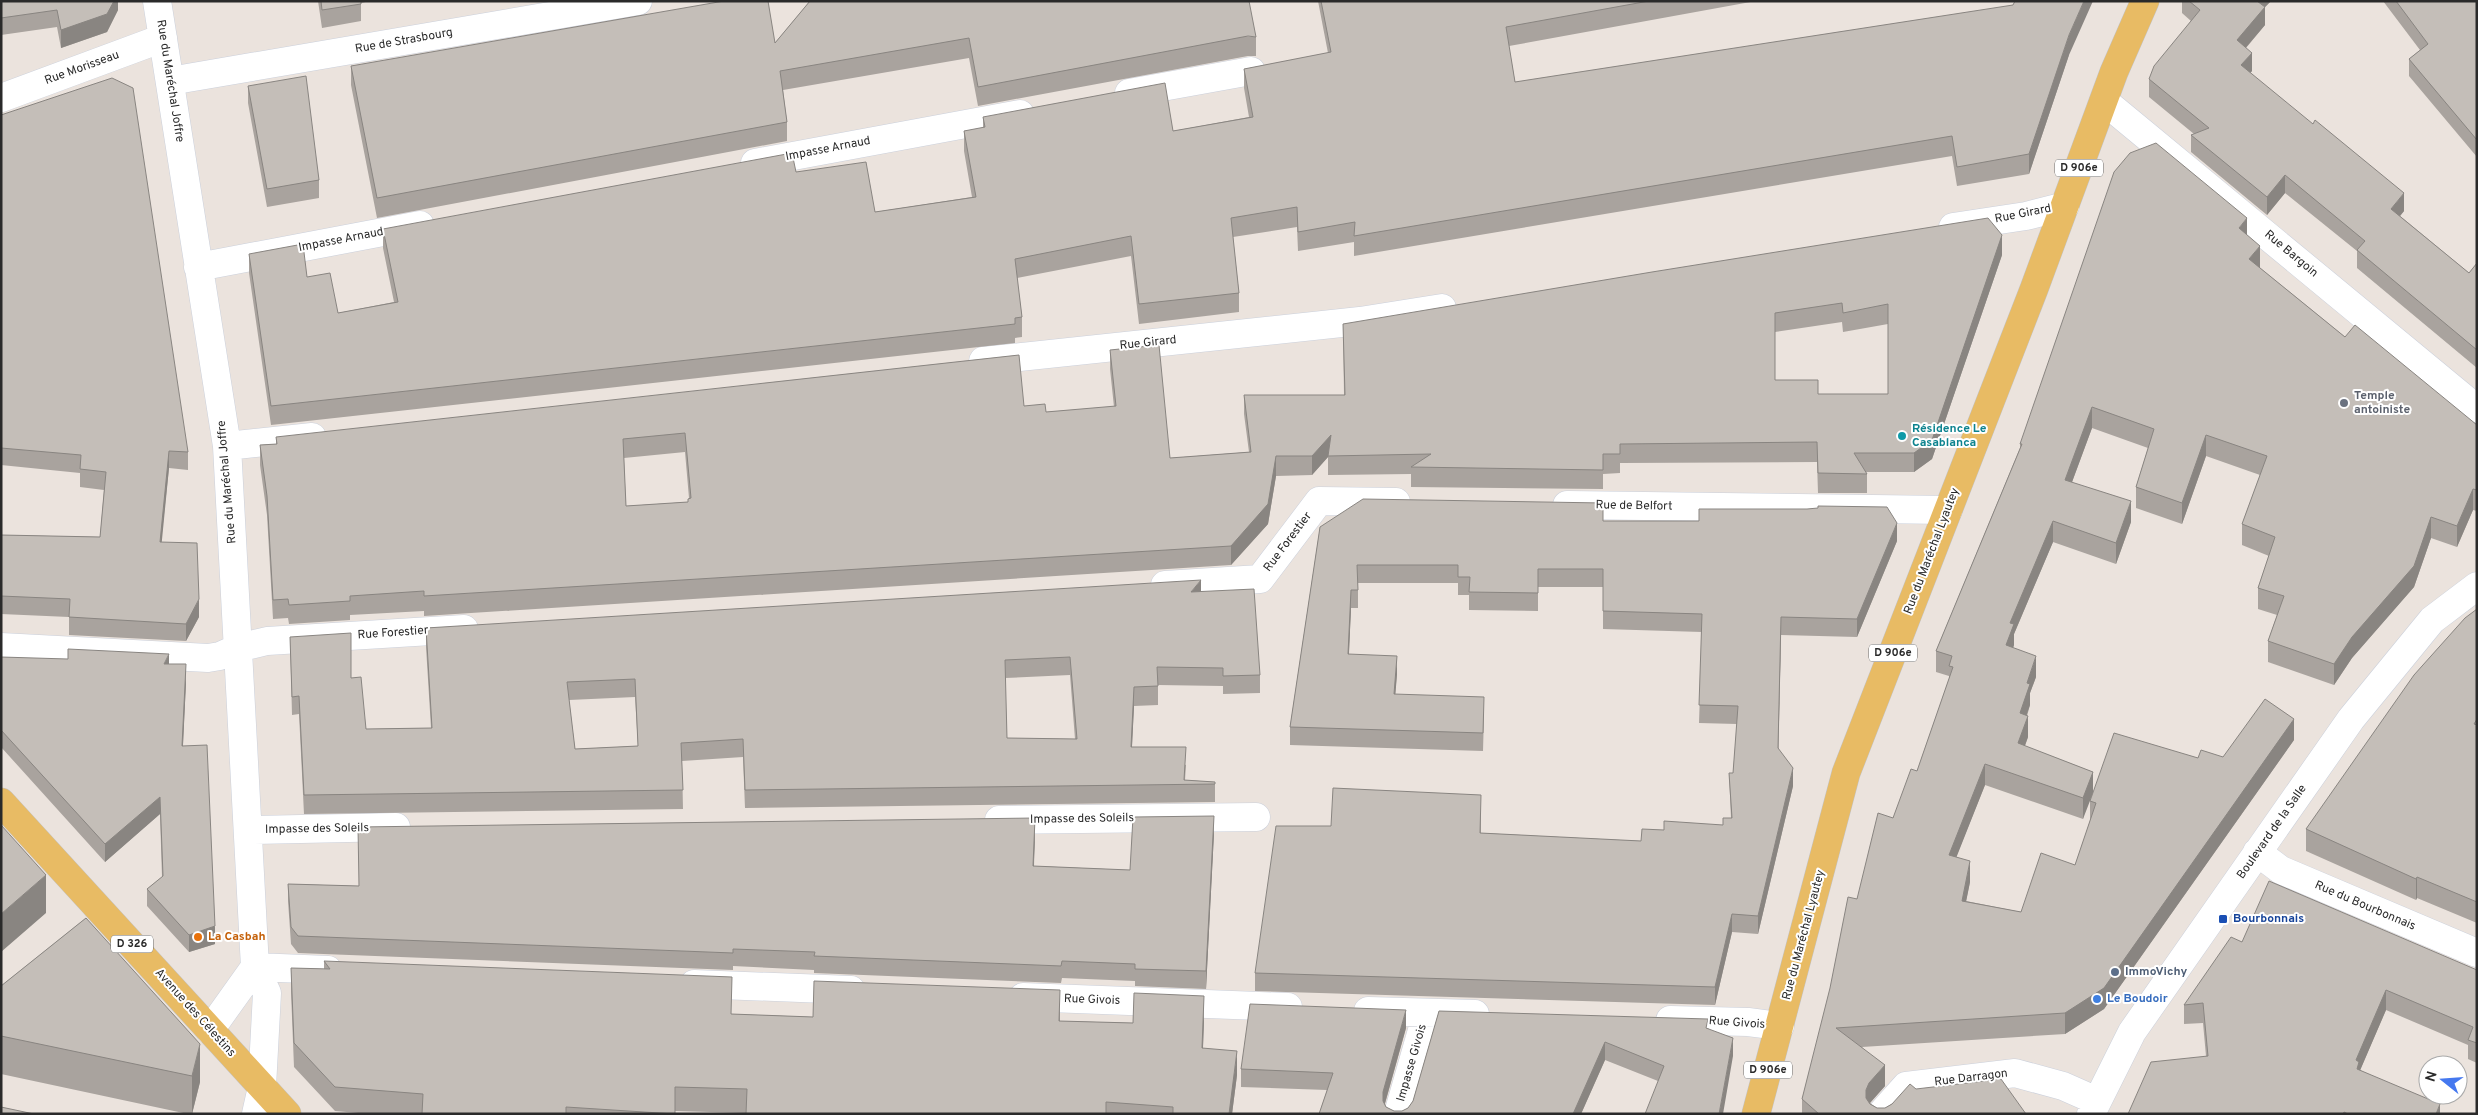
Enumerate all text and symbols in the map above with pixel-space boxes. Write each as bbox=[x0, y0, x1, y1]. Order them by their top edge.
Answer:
street label: Rue du Maréchal Joffre bbox=[152, 19, 188, 143]
street label: Rue de Strasbourg bbox=[354, 25, 454, 57]
street label: Rue Morisseau bbox=[42, 47, 122, 89]
street label: Impasse Arnaud bbox=[784, 133, 872, 165]
road number: D 906e bbox=[2055, 160, 2103, 177]
street label: Rue Girard bbox=[1993, 201, 2053, 227]
street label: Impasse Arnaud bbox=[297, 224, 385, 256]
street label: Rue Bargoin bbox=[2261, 227, 2321, 281]
street label: Rue Girard bbox=[1119, 332, 1177, 354]
place label: Temple antoiniste bbox=[2354, 388, 2410, 418]
marker: Temple antoiniste bbox=[2338, 397, 2350, 409]
street label: Rue du Maréchal Joffre bbox=[214, 420, 240, 544]
place label: Résidence Le Casablanca bbox=[1912, 421, 1987, 451]
marker: Résidence Le Casablanca bbox=[1896, 430, 1908, 442]
street label: Rue du Maréchal Lyautey bbox=[1900, 486, 1964, 616]
street label: Rue de Belfort bbox=[1595, 497, 1673, 515]
street label: Rue Forestier bbox=[1260, 509, 1316, 575]
street label: Rue Forestier bbox=[357, 623, 429, 643]
road number: D 906e bbox=[1869, 644, 1917, 661]
street label: Boulevard de la Salle bbox=[2233, 782, 2311, 882]
street label: Impasse des Soleils bbox=[1030, 810, 1134, 828]
street label: Impasse des Soleils bbox=[265, 820, 369, 838]
street label: Rue du Maréchal Lyautey bbox=[1779, 868, 1829, 1002]
street label: Rue du Bourbonnais bbox=[2312, 877, 2418, 935]
place label: Bourbonnais bbox=[2233, 911, 2304, 927]
marker: Bourbonnais bbox=[2217, 913, 2229, 925]
place label: La Casbah bbox=[208, 929, 266, 945]
marker: La Casbah bbox=[192, 931, 204, 943]
road number: D 326 bbox=[111, 936, 153, 952]
place label: ImmoVichy bbox=[2125, 964, 2187, 980]
street label: Avenue des Célestins bbox=[151, 965, 239, 1061]
marker: ImmoVichy bbox=[2109, 966, 2121, 978]
street label: Rue Givois bbox=[1063, 991, 1121, 1009]
place label: Le Boudoir bbox=[2107, 991, 2168, 1007]
marker: Le Boudoir bbox=[2091, 993, 2103, 1005]
street label: Rue Givois bbox=[1708, 1013, 1766, 1033]
street label: Impasse Givois bbox=[1393, 1022, 1431, 1104]
north arrow bbox=[2418, 1055, 2468, 1105]
road number: D 906e bbox=[1744, 1062, 1792, 1078]
street label: Rue Darragon bbox=[1933, 1066, 2009, 1090]
text: N bbox=[2422, 1069, 2442, 1084]

